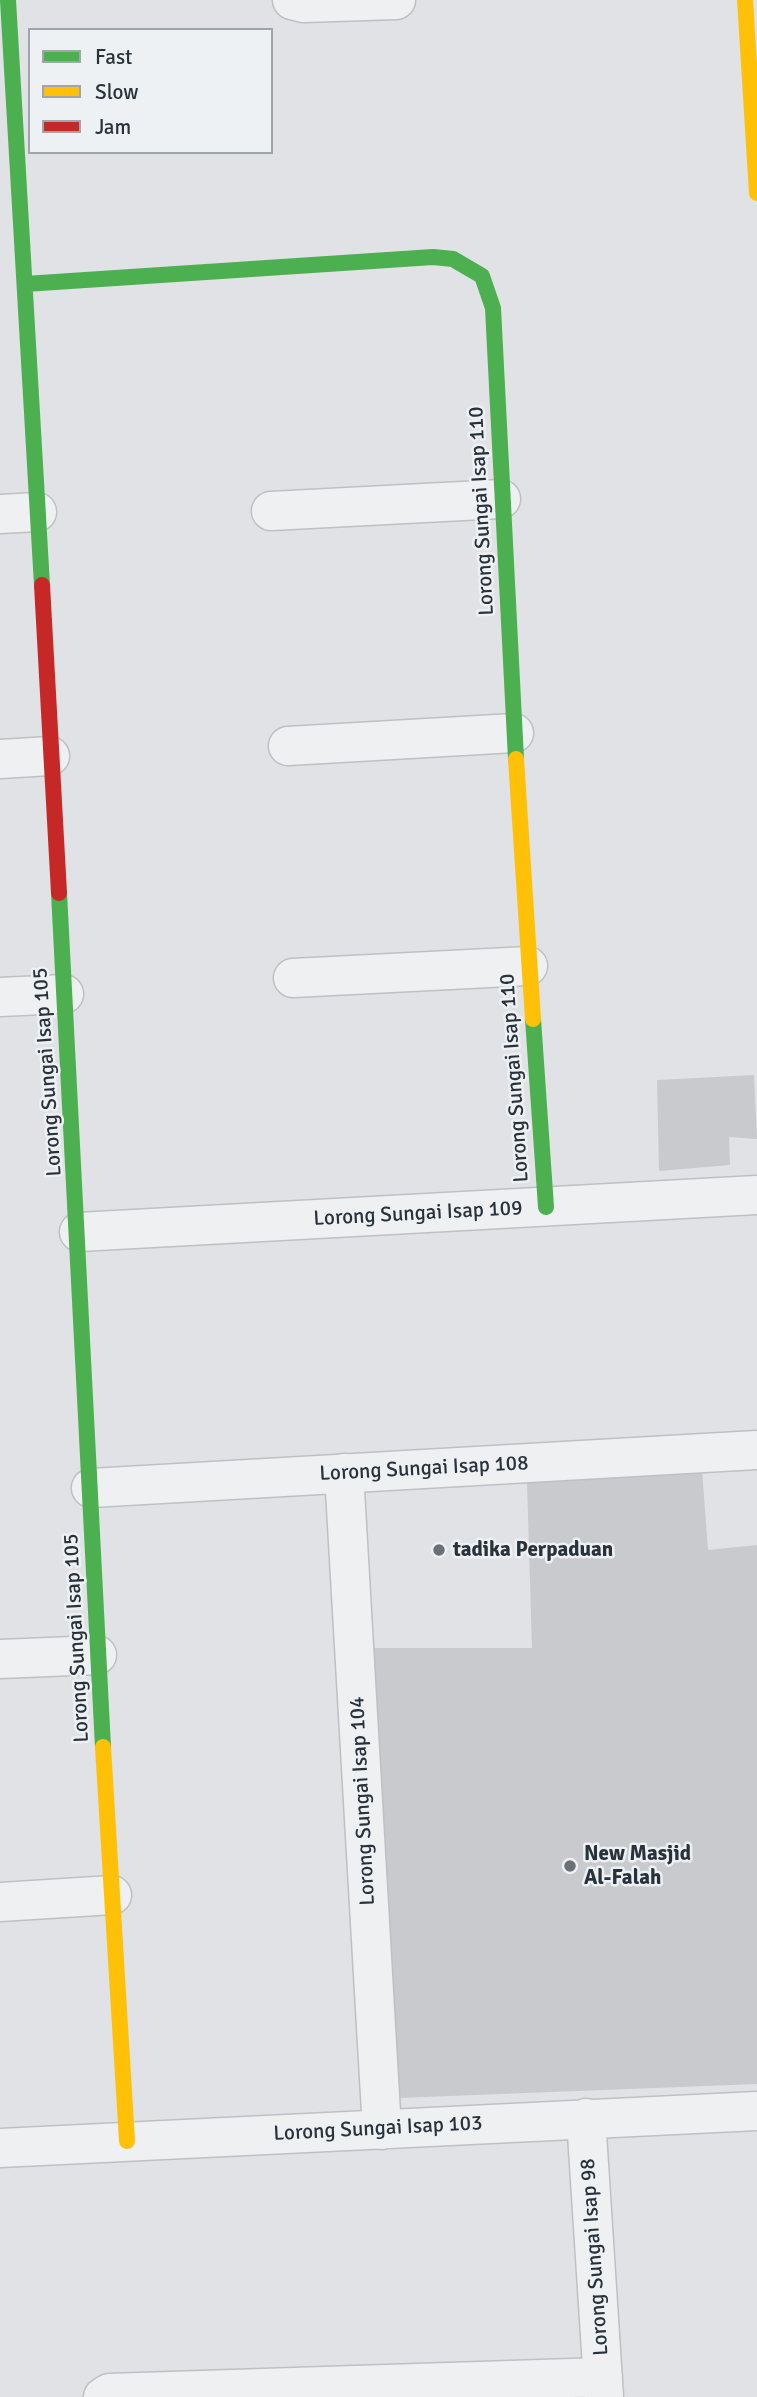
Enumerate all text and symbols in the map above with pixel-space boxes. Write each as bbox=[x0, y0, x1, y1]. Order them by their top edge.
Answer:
legend bbox=[28, 28, 273, 154]
text: Fast bbox=[95, 44, 132, 70]
text: Slow bbox=[95, 79, 139, 105]
text: Jam bbox=[95, 114, 131, 140]
street label: Lorong Sungai Isap 110 bbox=[464, 406, 500, 616]
street label: Lorong Sungai Isap 105 bbox=[28, 967, 68, 1177]
street label: Lorong Sungai Isap 110 bbox=[495, 973, 535, 1183]
street label: Lorong Sungai Isap 109 bbox=[313, 1196, 523, 1232]
street label: Lorong Sungai Isap 108 bbox=[319, 1451, 529, 1487]
street label: Lorong Sungai Isap 105 bbox=[59, 1533, 95, 1743]
place label: tadika Perpaduan bbox=[453, 1537, 613, 1563]
marker: tadika Perpaduan bbox=[431, 1542, 447, 1558]
street label: Lorong Sungai Isap 104 bbox=[345, 1696, 381, 1906]
place label: New Masjid Al-Falah bbox=[584, 1841, 691, 1891]
marker: New Masjid Al-Falah bbox=[562, 1858, 578, 1874]
street label: Lorong Sungai Isap 103 bbox=[273, 2111, 483, 2147]
street label: Lorong Sungai Isap 98 bbox=[576, 2157, 614, 2357]

